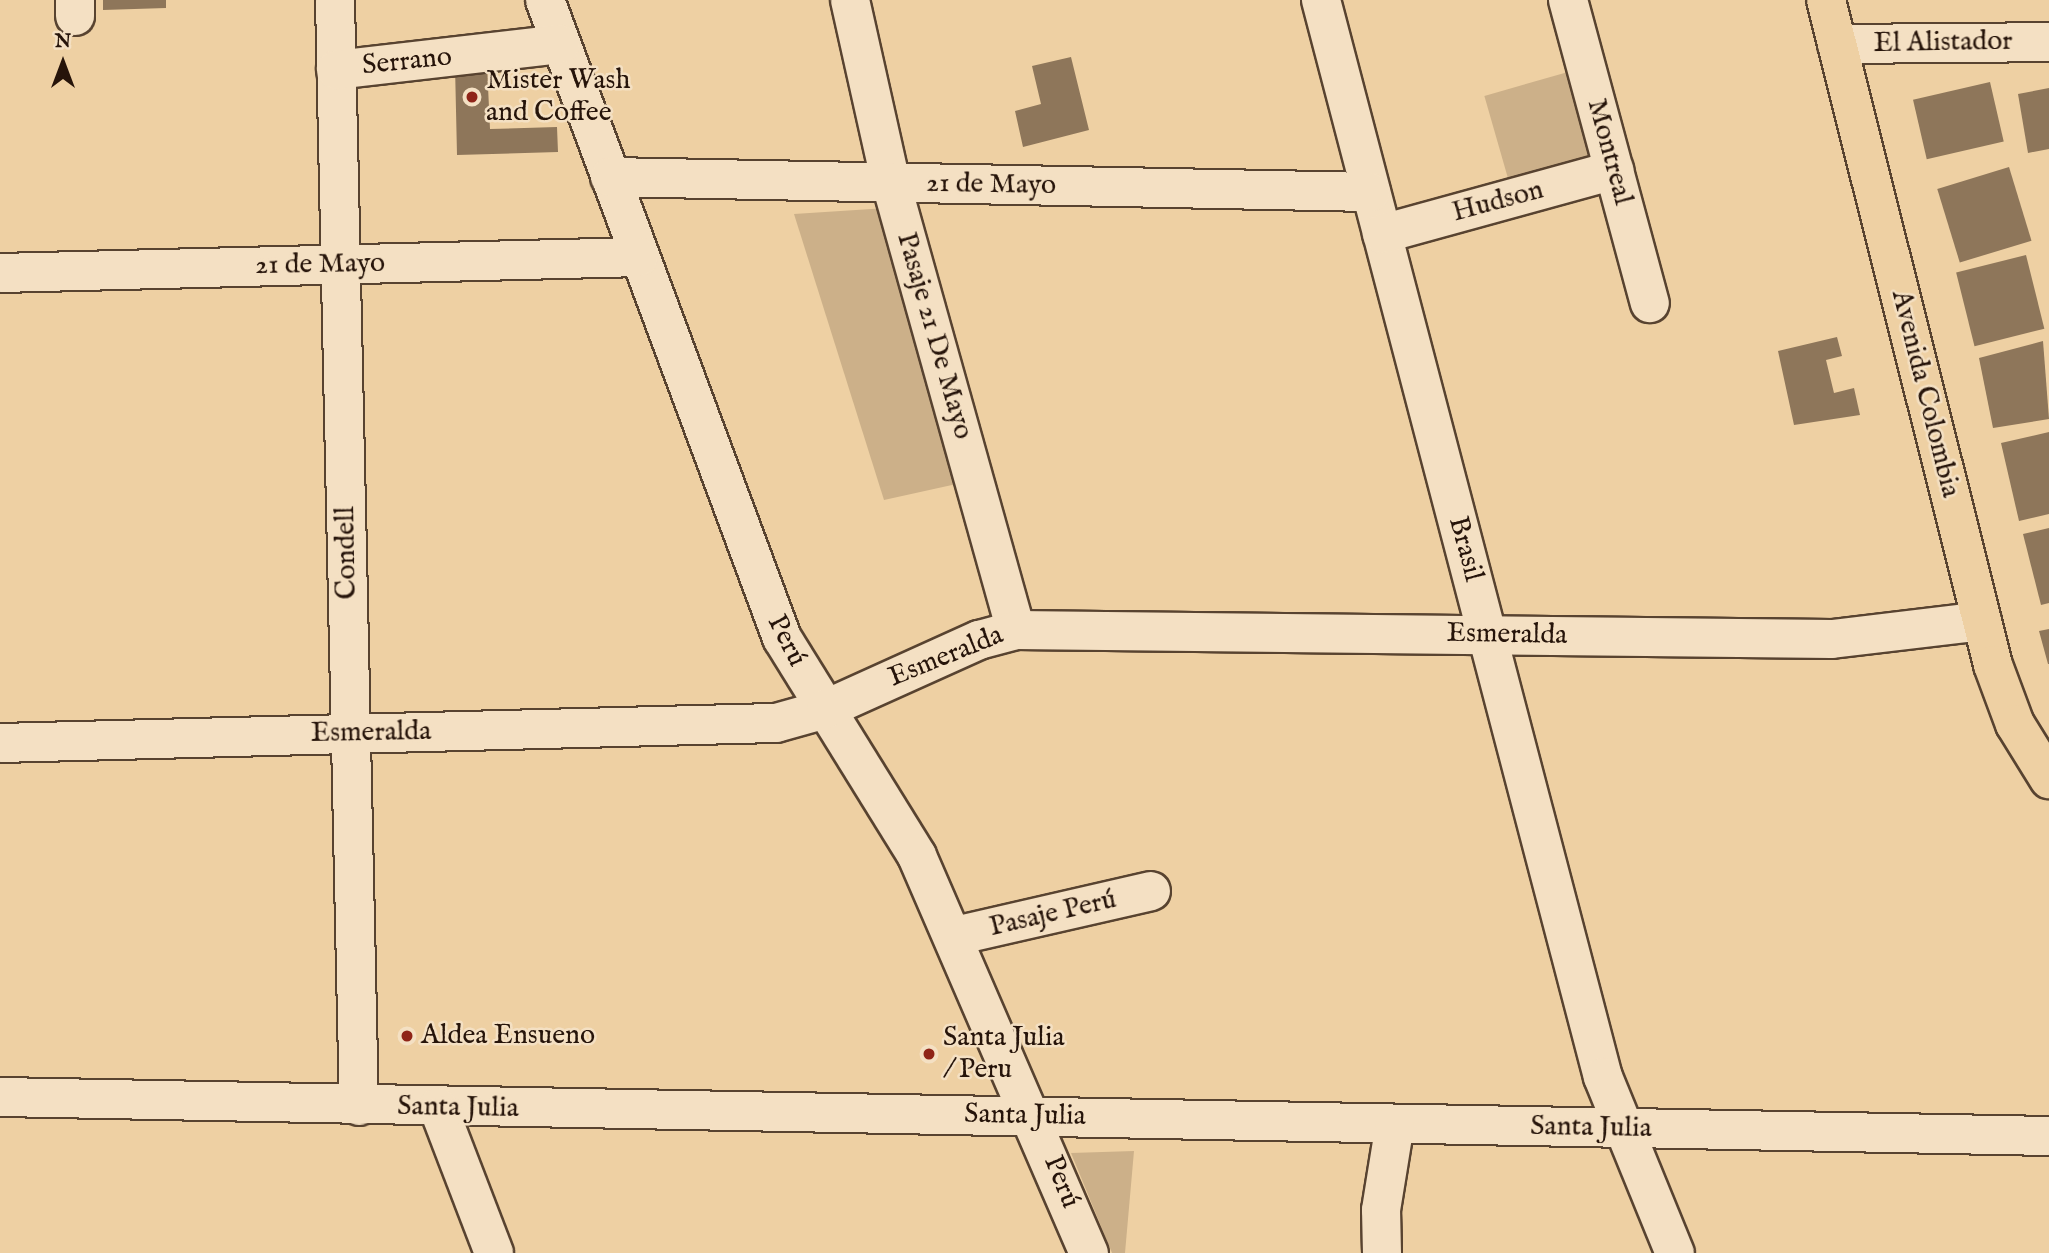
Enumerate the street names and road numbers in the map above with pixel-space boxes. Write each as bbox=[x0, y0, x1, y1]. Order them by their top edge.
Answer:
street label: El Alistador bbox=[1873, 25, 2013, 61]
street label: Serrano bbox=[361, 41, 453, 83]
street label: Montreal bbox=[1579, 95, 1639, 209]
street label: 21 de Mayo bbox=[926, 167, 1056, 203]
street label: Hudson bbox=[1449, 174, 1547, 230]
street label: Pasaje 21 De Mayo bbox=[888, 229, 980, 443]
street label: 21 de Mayo bbox=[255, 247, 385, 283]
street label: Avenida Colombia bbox=[1883, 287, 1967, 501]
street label: Condell bbox=[329, 506, 365, 600]
street label: Brasil bbox=[1440, 513, 1490, 585]
street label: Perú bbox=[759, 610, 813, 672]
street label: Esmeralda bbox=[1446, 617, 1568, 653]
street label: Esmeralda bbox=[884, 619, 1008, 695]
street label: Esmeralda bbox=[310, 715, 432, 751]
street label: Pasaje Perú bbox=[986, 883, 1120, 945]
street label: Santa Julia bbox=[397, 1090, 519, 1126]
street label: Santa Julia bbox=[964, 1098, 1086, 1134]
street label: Santa Julia bbox=[1530, 1110, 1652, 1146]
street label: Perú bbox=[1035, 1151, 1087, 1213]

